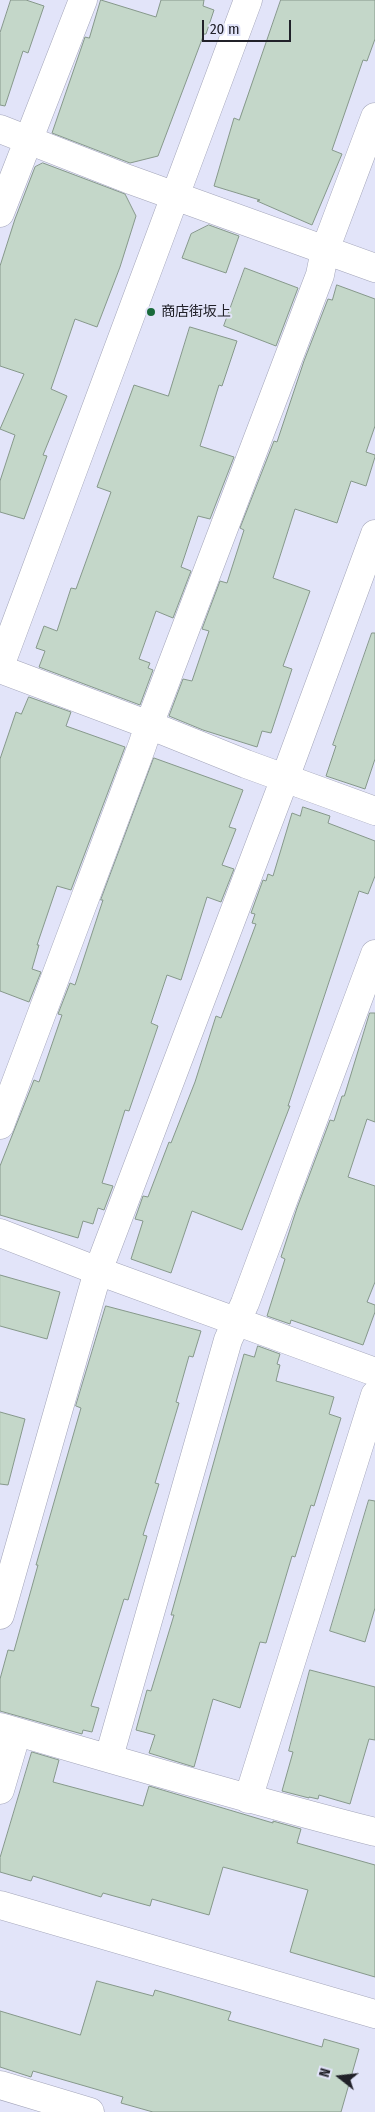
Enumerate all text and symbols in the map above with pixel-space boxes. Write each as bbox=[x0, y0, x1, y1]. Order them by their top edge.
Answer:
scale bar bbox=[205, 10, 294, 42]
text: 20 m bbox=[210, 20, 240, 38]
place label: 商店街坂上 bbox=[161, 304, 231, 320]
marker: 商店街坂上 bbox=[145, 306, 157, 318]
north arrow bbox=[315, 2052, 365, 2102]
text: N bbox=[316, 2066, 334, 2079]

